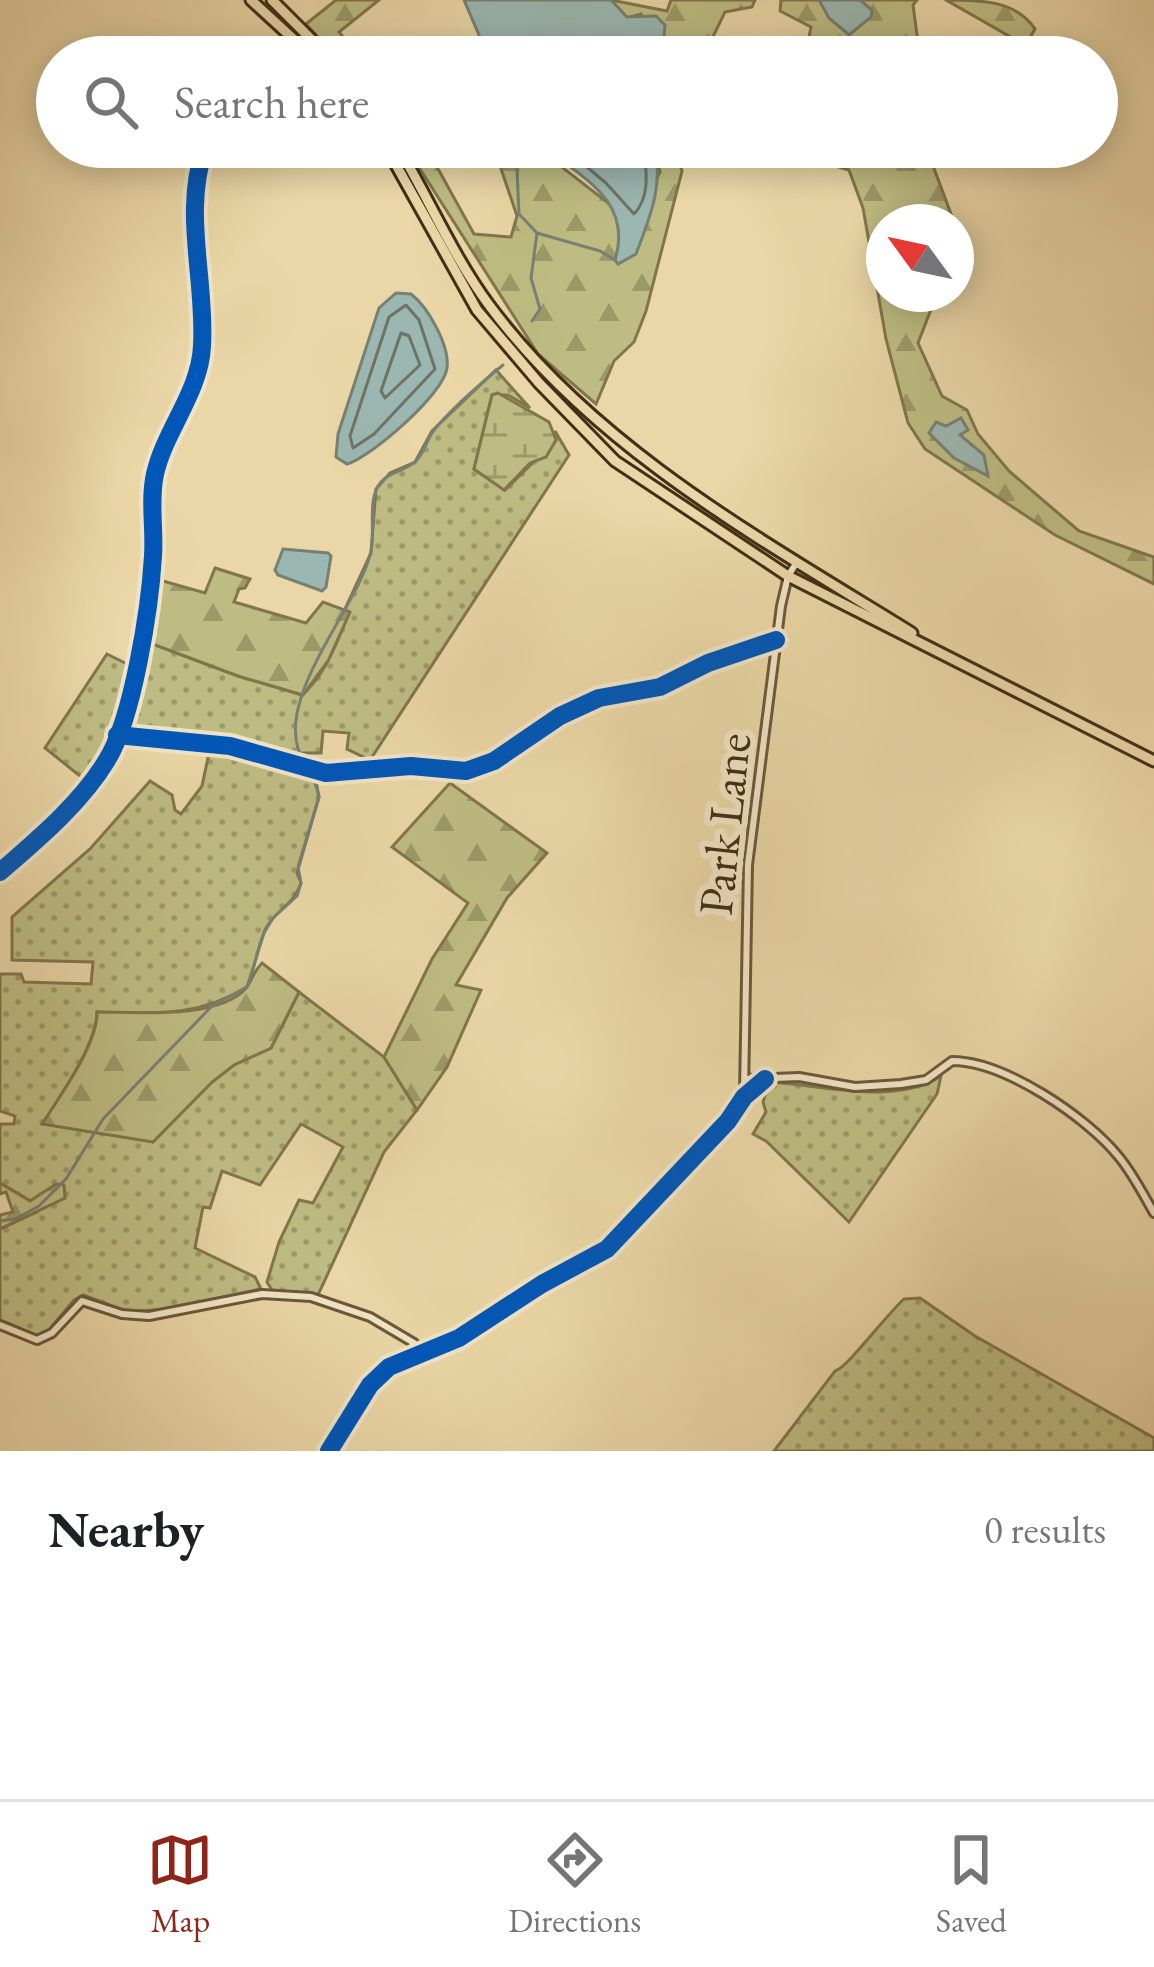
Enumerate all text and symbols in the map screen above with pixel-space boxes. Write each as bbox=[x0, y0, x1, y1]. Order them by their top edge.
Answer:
search box bbox=[36, 36, 1118, 168]
icon: search bbox=[78, 69, 144, 135]
text: Search here bbox=[174, 73, 369, 131]
north arrow bbox=[866, 204, 974, 312]
street label: Park Lane bbox=[684, 730, 764, 918]
text: Nearby bbox=[48, 1496, 204, 1562]
text: 0 results bbox=[984, 1504, 1106, 1555]
tab: Map bbox=[147, 1827, 213, 1942]
tab: Directions bbox=[508, 1827, 641, 1942]
tab: Saved bbox=[936, 1827, 1007, 1942]

